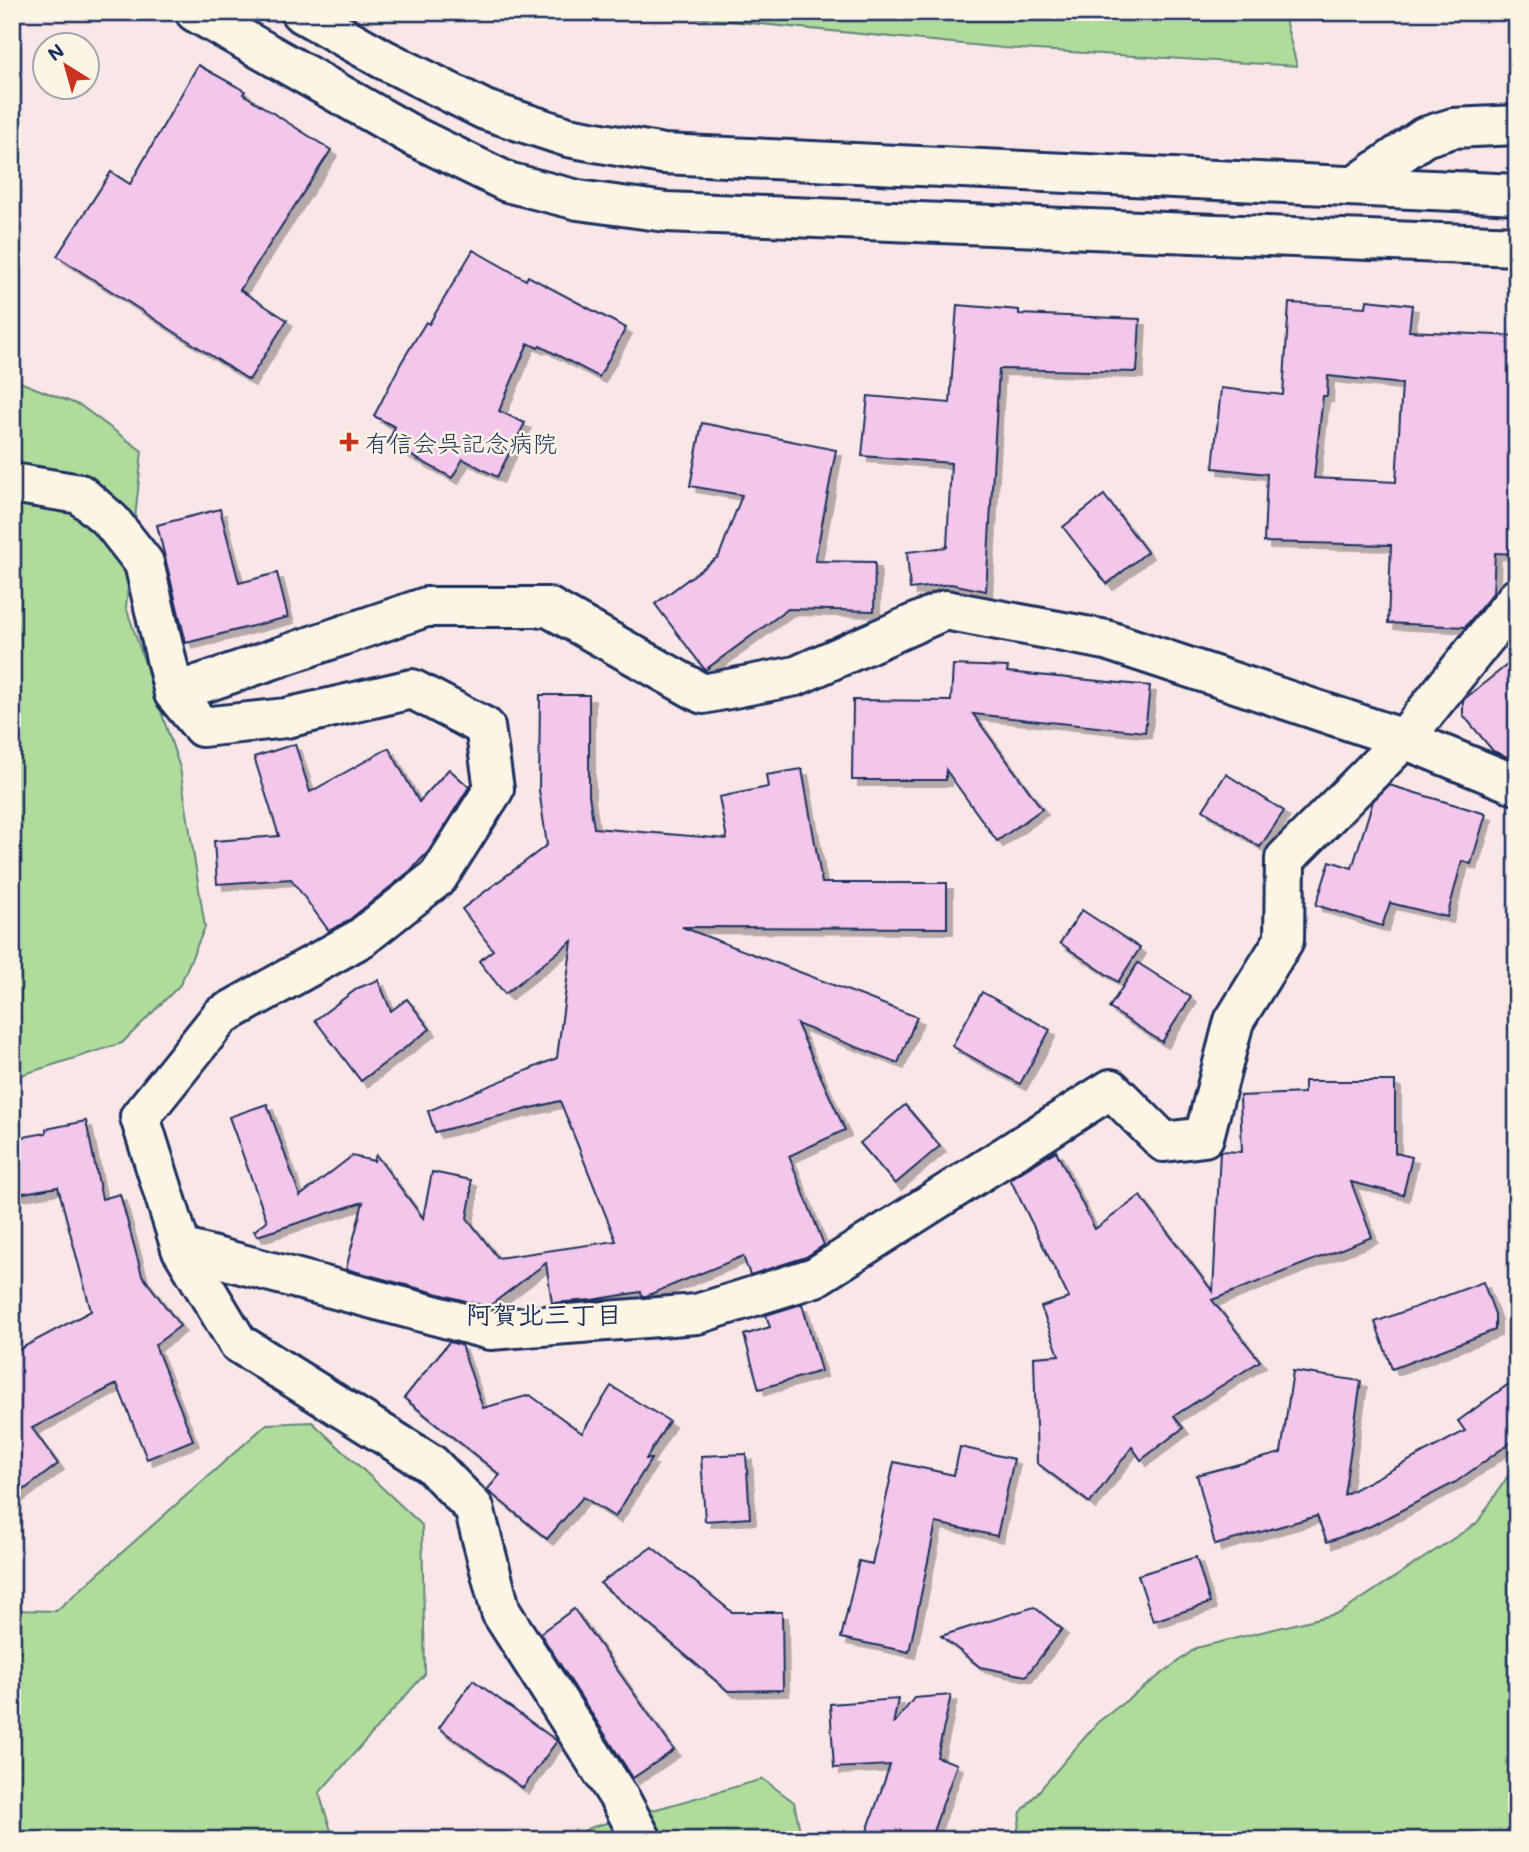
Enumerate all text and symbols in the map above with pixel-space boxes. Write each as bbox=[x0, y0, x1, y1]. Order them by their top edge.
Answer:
north arrow bbox=[32, 32, 102, 102]
text: N bbox=[42, 38, 69, 66]
place label: 有信会呉記念病院 bbox=[365, 427, 557, 458]
marker: 有信会呉記念病院 bbox=[339, 432, 359, 452]
district label: 阿賀北三丁目 bbox=[466, 1297, 622, 1331]

